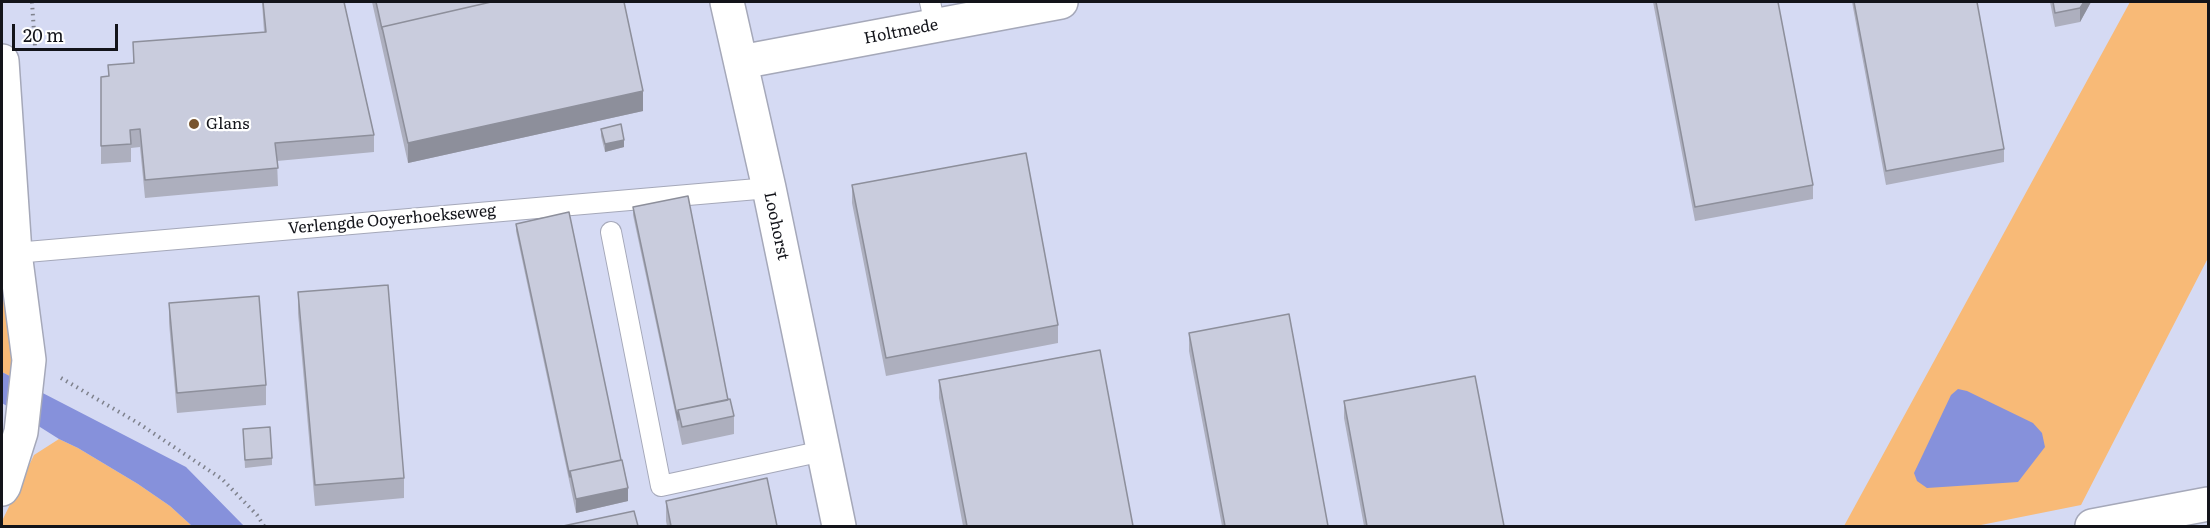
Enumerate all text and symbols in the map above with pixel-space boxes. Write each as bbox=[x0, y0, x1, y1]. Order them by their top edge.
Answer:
scale bar bbox=[15, 12, 122, 50]
street label: Holtmede bbox=[862, 15, 940, 49]
text: 20 m bbox=[23, 21, 64, 48]
place label: Glans bbox=[206, 114, 250, 134]
marker: Glans bbox=[187, 117, 201, 131]
street label: Loohorst bbox=[759, 190, 793, 262]
street label: Verlengde Ooyerhoekseweg bbox=[287, 201, 497, 239]

